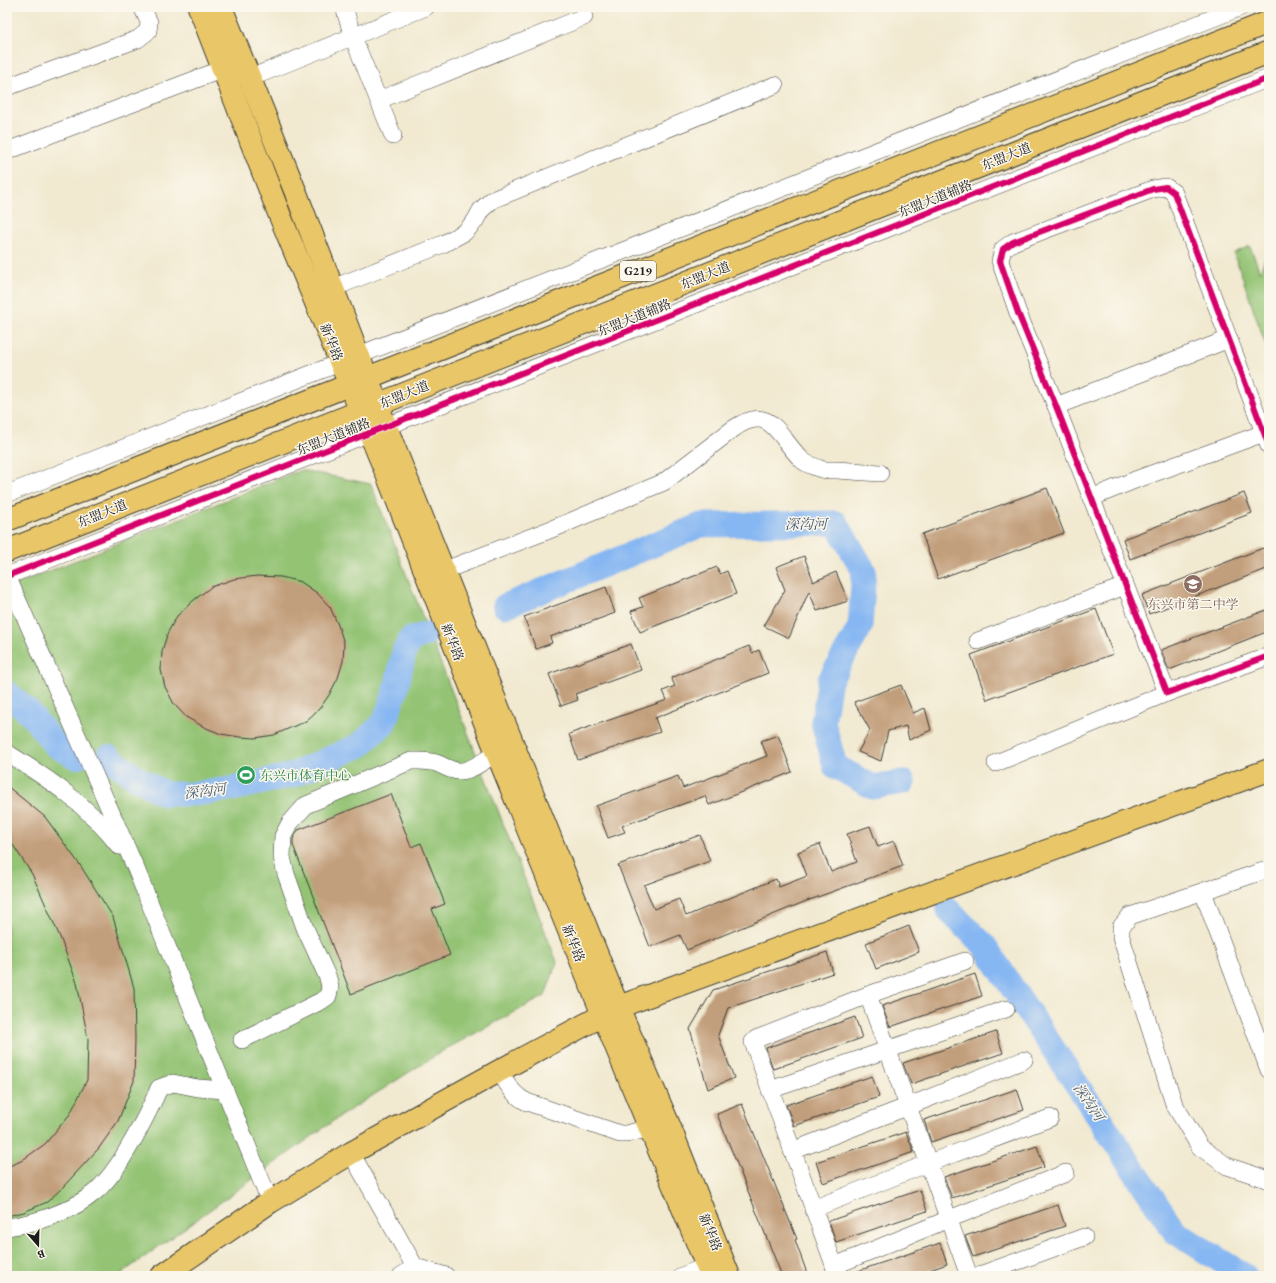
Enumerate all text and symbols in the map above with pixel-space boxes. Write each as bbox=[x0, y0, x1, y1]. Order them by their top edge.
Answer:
street label: 东盟大道 bbox=[979, 139, 1033, 174]
street label: 东盟大道辅路 bbox=[896, 176, 975, 221]
street label: 东盟大道 bbox=[678, 258, 732, 293]
road number: G219 bbox=[620, 261, 656, 281]
street label: 东盟大道辅路 bbox=[595, 295, 674, 340]
street label: 新华路 bbox=[316, 321, 347, 363]
street label: 东盟大道 bbox=[377, 377, 431, 412]
street label: 东盟大道辅路 bbox=[294, 414, 373, 459]
street label: 东盟大道 bbox=[75, 496, 129, 531]
water label: 深沟河 bbox=[785, 515, 830, 533]
school or university icon: 东兴市第二中学 bbox=[1182, 573, 1204, 595]
place label: 东兴市第二中学 bbox=[1147, 596, 1239, 613]
street label: 新华路 bbox=[438, 621, 467, 663]
sports icon: 东兴市体育中心 bbox=[235, 764, 257, 786]
place label: 东兴市体育中心 bbox=[260, 767, 351, 784]
water label: 深沟河 bbox=[183, 779, 230, 802]
street label: 新华路 bbox=[558, 922, 589, 964]
water label: 深沟河 bbox=[1070, 1080, 1110, 1127]
street label: 新华路 bbox=[695, 1211, 726, 1253]
north arrow bbox=[18, 1225, 58, 1265]
text: B bbox=[36, 1247, 47, 1262]

